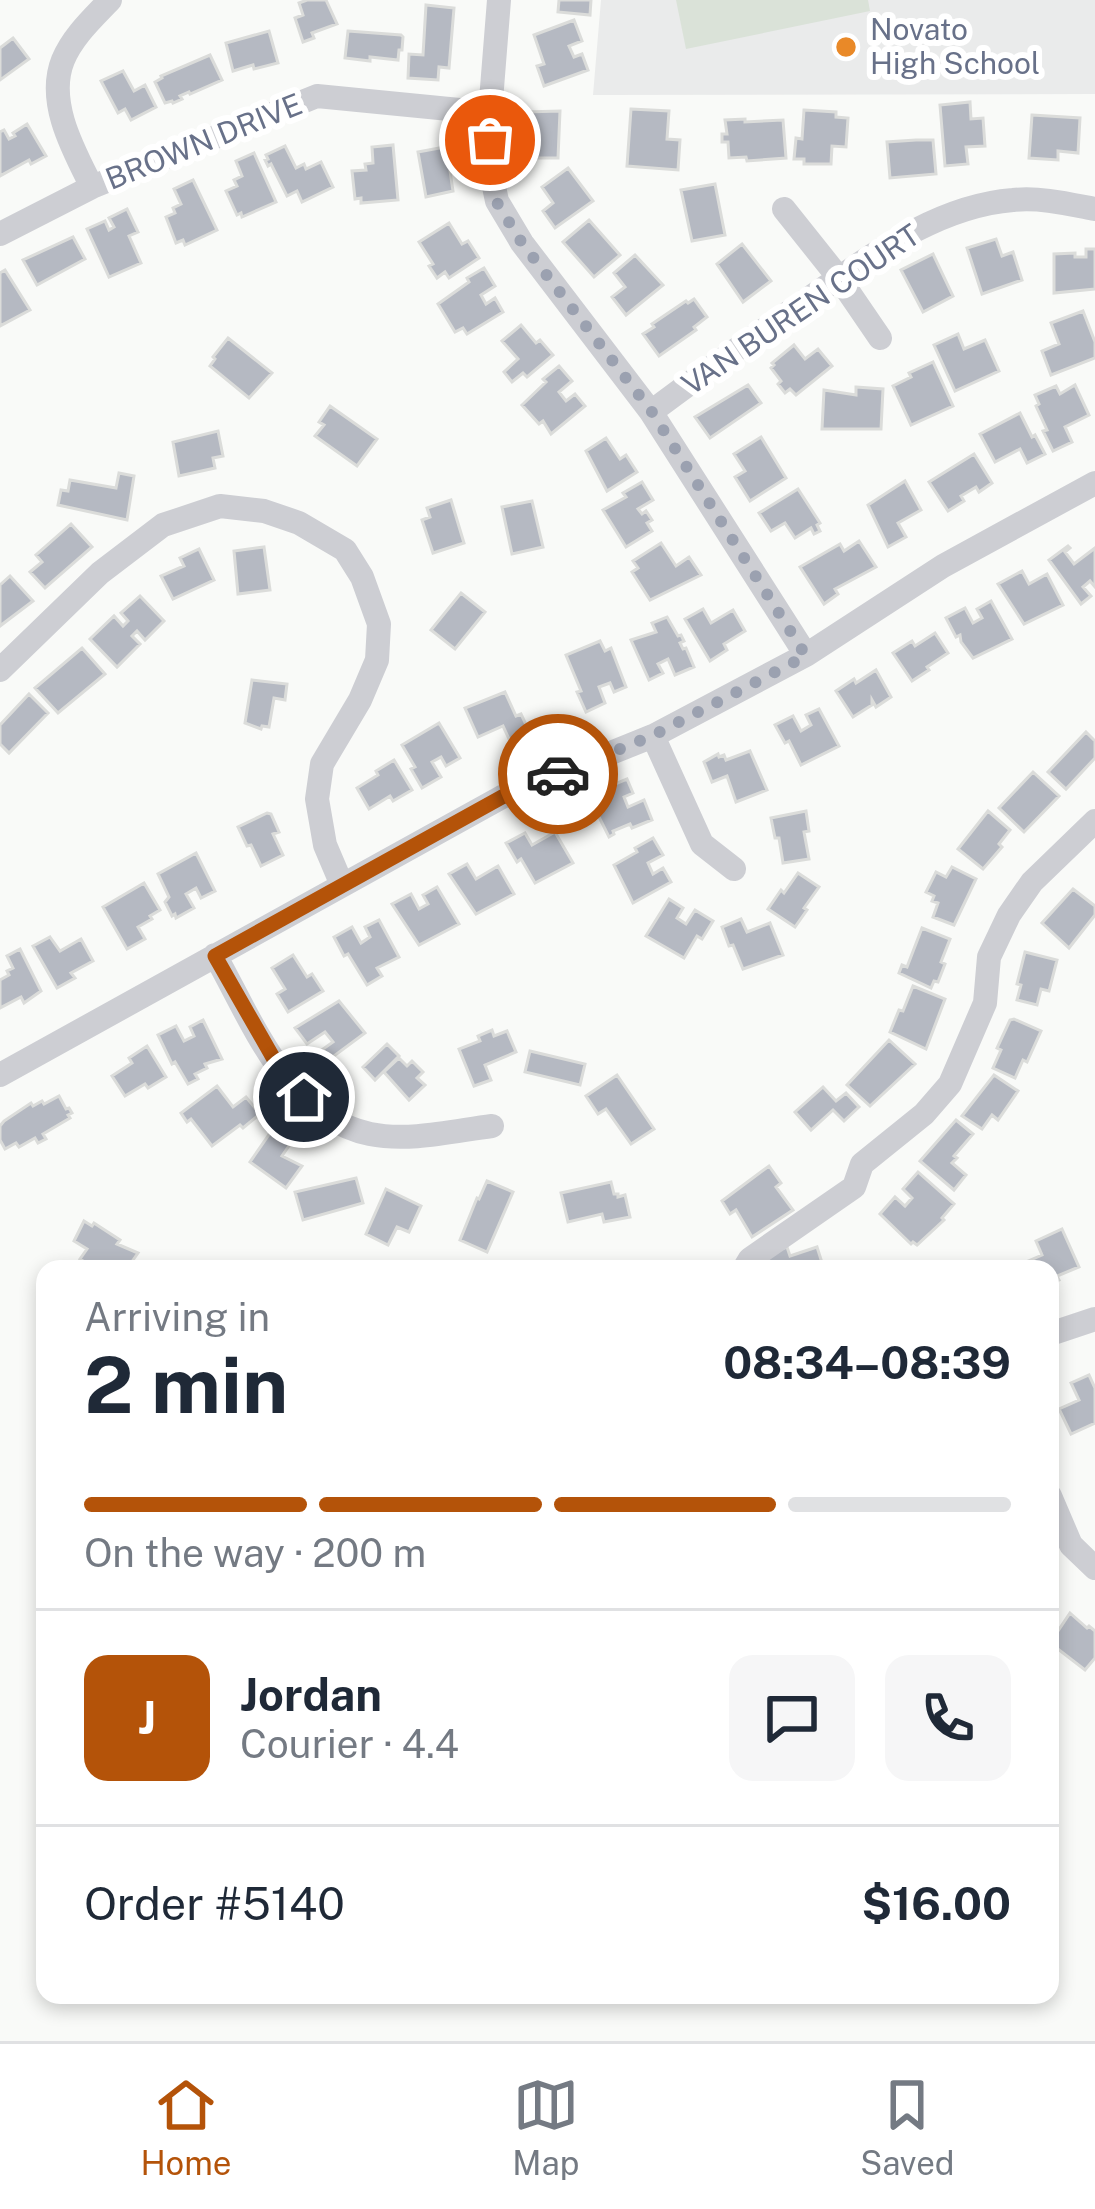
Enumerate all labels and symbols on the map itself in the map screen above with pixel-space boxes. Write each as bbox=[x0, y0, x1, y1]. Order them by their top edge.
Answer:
place label: Novato High School bbox=[870, 11, 1040, 81]
marker: Novato High School bbox=[833, 34, 859, 60]
street label: BROWN DRIVE bbox=[100, 85, 307, 197]
pin bbox=[439, 89, 541, 191]
street label: VAN BUREN COURT bbox=[675, 216, 926, 402]
courier bbox=[498, 714, 618, 834]
pin bbox=[253, 1046, 355, 1148]

